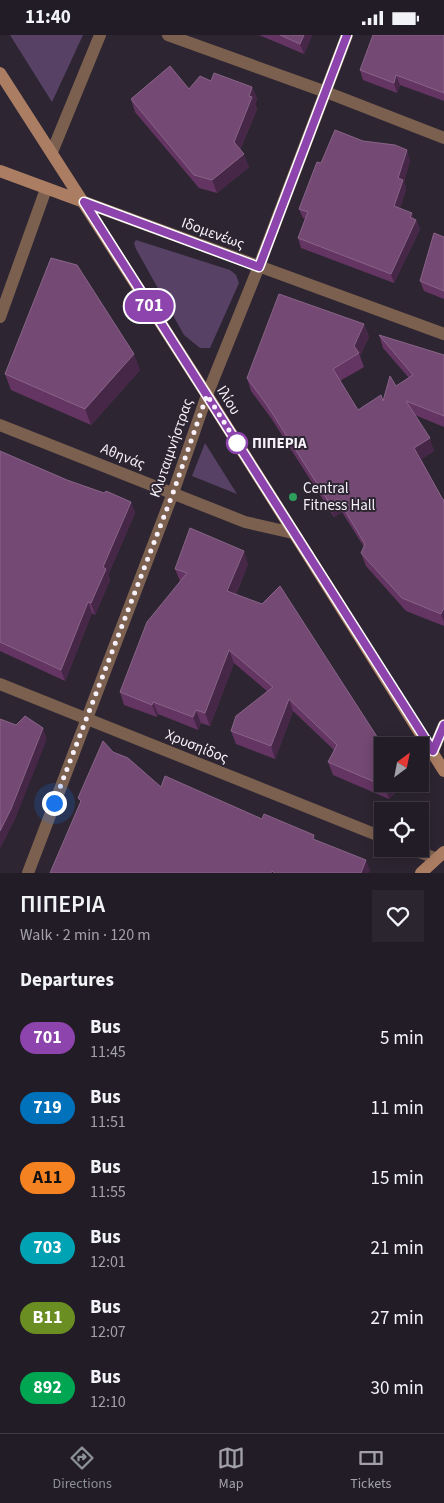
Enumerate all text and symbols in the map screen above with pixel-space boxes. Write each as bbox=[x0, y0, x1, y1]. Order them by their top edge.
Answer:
text: 11:40 bbox=[25, 4, 71, 31]
street label: Ιδομενέως bbox=[178, 212, 248, 255]
line badge: 701 bbox=[120, 290, 178, 322]
text: 701 bbox=[135, 293, 163, 318]
street label: Ιλίου bbox=[212, 382, 246, 419]
street label: Κλυταιμνήστρας bbox=[145, 395, 198, 501]
marker: ΠΙΠΕΡΙΑ bbox=[226, 432, 248, 454]
place label: ΠΙΠΕΡΙΑ bbox=[252, 433, 307, 454]
street label: Αθηνάς bbox=[98, 438, 149, 475]
place label: Central Fitness Hall bbox=[303, 478, 376, 516]
marker: Central Fitness Hall bbox=[287, 491, 299, 503]
street label: Χρυσηίδος bbox=[162, 724, 232, 769]
north arrow bbox=[374, 737, 429, 793]
map controls bbox=[374, 737, 429, 857]
your location bbox=[42, 791, 67, 816]
button: locate bbox=[374, 802, 429, 857]
text: ΠΙΠΕΡΙΑ bbox=[20, 887, 105, 922]
button: heart bbox=[372, 890, 424, 942]
text: Walk · 2 min · 120 m bbox=[20, 924, 151, 946]
text: Departures bbox=[20, 967, 114, 994]
text: Bus bbox=[90, 1014, 121, 1041]
text: 701 bbox=[33, 1025, 62, 1050]
text: 5 min bbox=[380, 1025, 424, 1052]
text: 11:45 bbox=[90, 1041, 126, 1063]
text: Bus bbox=[90, 1084, 121, 1111]
text: 719 bbox=[33, 1095, 62, 1120]
text: 11 min bbox=[370, 1095, 424, 1122]
text: 11:51 bbox=[90, 1111, 126, 1133]
text: Bus bbox=[90, 1154, 121, 1181]
text: Α11 bbox=[33, 1165, 62, 1190]
text: 15 min bbox=[370, 1165, 424, 1192]
text: 11:55 bbox=[90, 1181, 126, 1203]
text: Bus bbox=[90, 1224, 121, 1251]
text: 703 bbox=[33, 1235, 62, 1260]
text: 21 min bbox=[370, 1235, 424, 1262]
text: 12:01 bbox=[90, 1251, 126, 1273]
text: Bus bbox=[90, 1294, 121, 1321]
text: Β11 bbox=[33, 1305, 62, 1330]
text: 27 min bbox=[370, 1305, 424, 1332]
text: 12:07 bbox=[90, 1321, 126, 1343]
text: Bus bbox=[90, 1364, 121, 1391]
text: 892 bbox=[33, 1375, 62, 1400]
text: 30 min bbox=[370, 1375, 424, 1402]
text: 12:10 bbox=[90, 1391, 126, 1413]
tab: Directions bbox=[53, 1444, 112, 1494]
tab: Map bbox=[217, 1444, 245, 1494]
tab: Tickets bbox=[350, 1444, 391, 1494]

